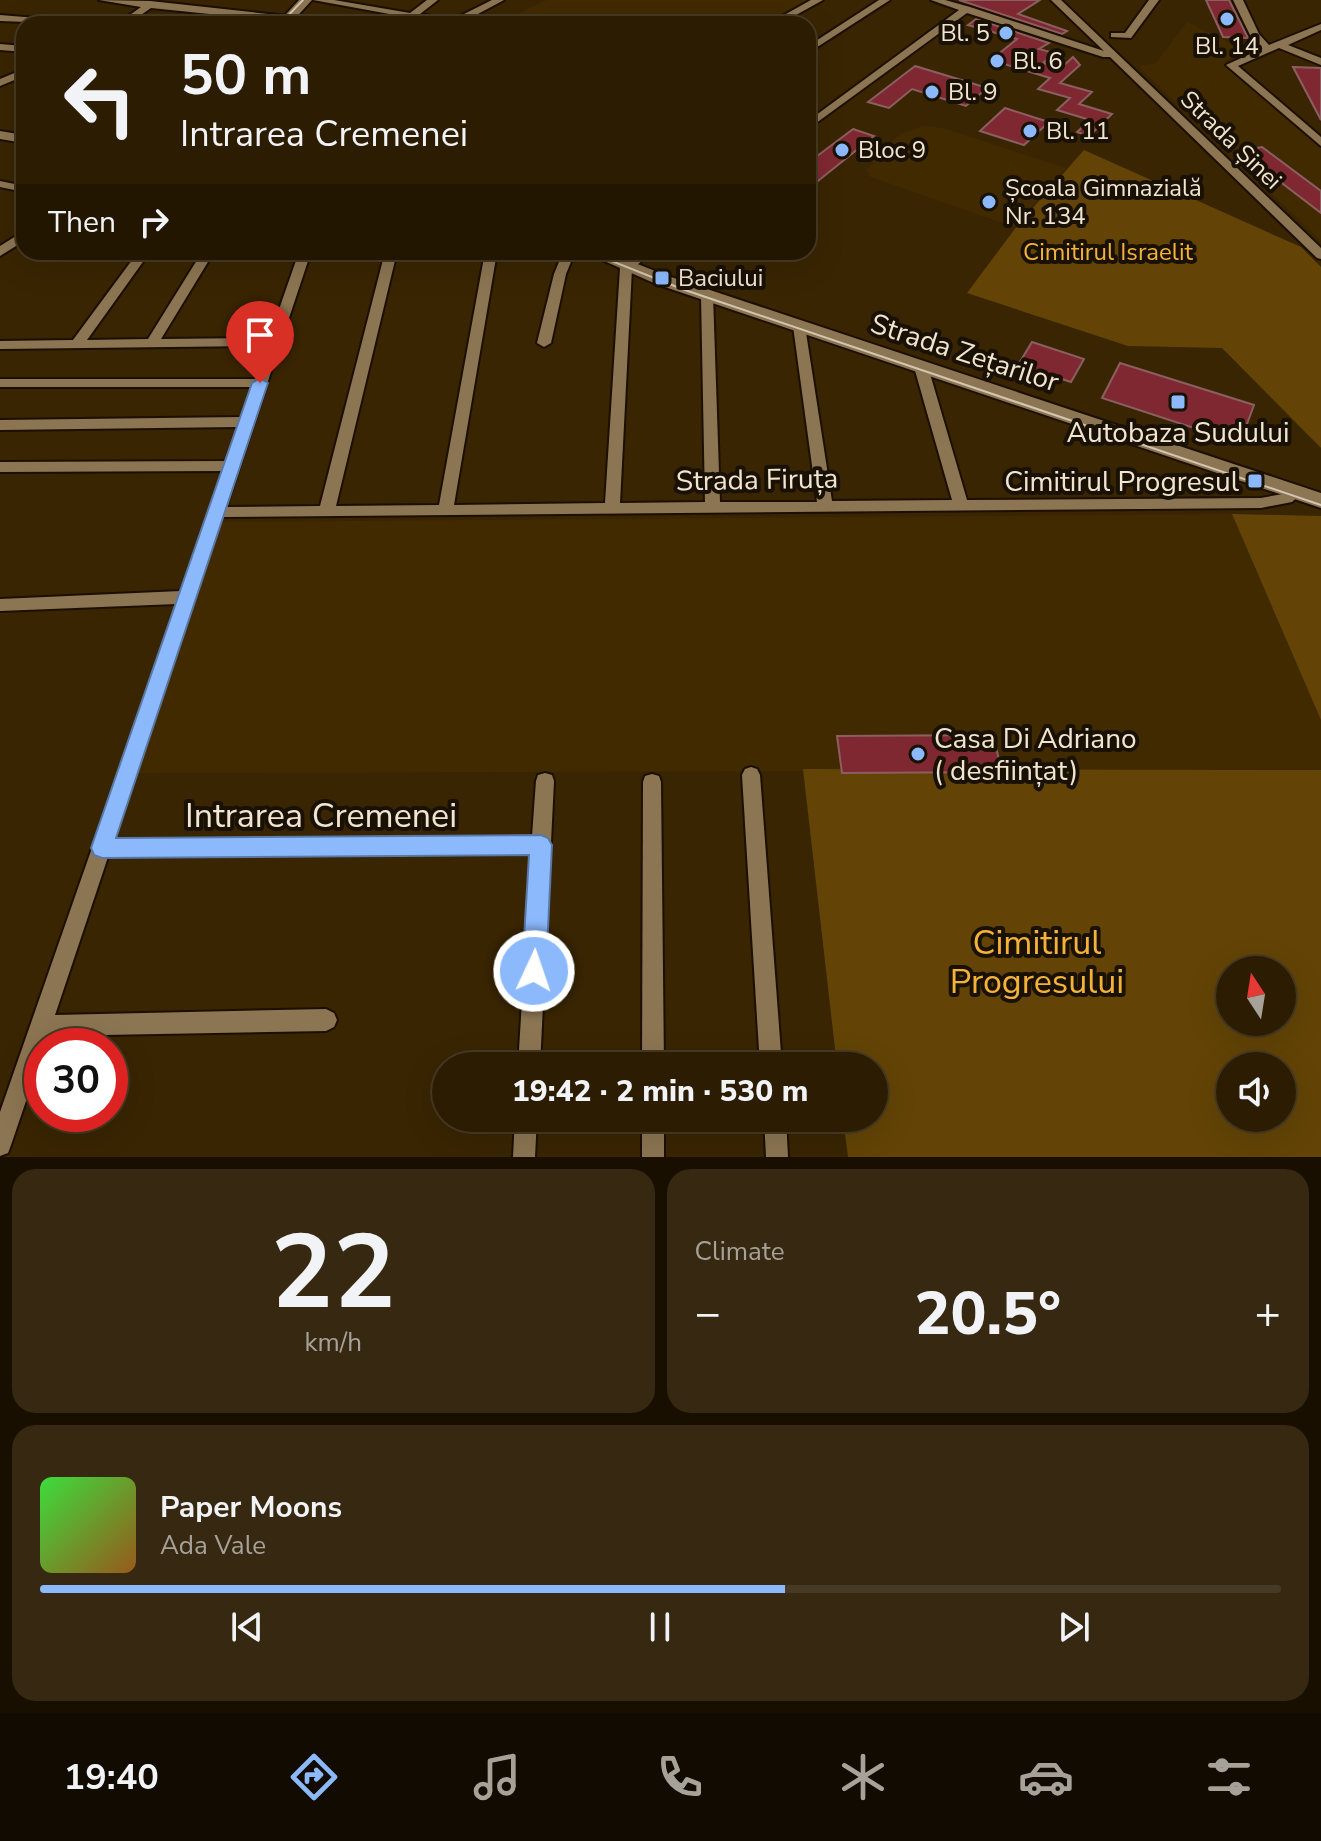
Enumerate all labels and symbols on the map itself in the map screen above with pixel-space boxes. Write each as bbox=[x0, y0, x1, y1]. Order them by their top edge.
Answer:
marker: Bl. 14 bbox=[1218, 10, 1236, 28]
place label: Bl. 5 bbox=[940, 17, 990, 49]
marker: Bl. 5 bbox=[997, 24, 1015, 42]
place label: Bl. 14 bbox=[1195, 30, 1259, 62]
place label: Bl. 6 bbox=[1013, 45, 1063, 77]
marker: Bl. 6 bbox=[988, 52, 1006, 70]
place label: Bl. 9 bbox=[948, 76, 998, 108]
marker: Bl. 9 bbox=[923, 83, 941, 101]
street label: Strada Șinei bbox=[1173, 84, 1289, 196]
place label: Bl. 11 bbox=[1046, 115, 1110, 147]
marker: Bl. 11 bbox=[1021, 122, 1039, 140]
place label: Bloc 9 bbox=[858, 134, 926, 166]
marker: Bloc 9 bbox=[833, 141, 851, 159]
place label: Școala Gimnazială Nr. 134 bbox=[1005, 172, 1202, 232]
marker: Școala Gimnazială Nr. 134 bbox=[980, 193, 998, 211]
park label: Cimitirul Israelit bbox=[1023, 236, 1194, 268]
place label: Baciului bbox=[678, 262, 763, 294]
marker: Baciului bbox=[653, 269, 671, 287]
pin bbox=[226, 301, 294, 383]
street label: Strada Zețarilor bbox=[866, 305, 1064, 401]
marker: Autobaza Sudului bbox=[1169, 393, 1187, 411]
place label: Autobaza Sudului bbox=[1067, 414, 1289, 452]
street label: Strada Firuța bbox=[676, 460, 838, 500]
place label: Cimitirul Progresul bbox=[1004, 463, 1240, 501]
marker: Cimitirul Progresul bbox=[1246, 472, 1264, 490]
place label: Casa Di Adriano ( desființat) bbox=[934, 720, 1137, 790]
marker: Casa Di Adriano ( desființat) bbox=[909, 745, 927, 763]
street label: Intrarea Cremenei bbox=[185, 793, 457, 839]
park label: Cimitirul Progresului bbox=[950, 920, 1124, 1005]
position arrow bbox=[492, 929, 576, 1013]
north arrow bbox=[1216, 956, 1296, 1036]
speed limit sign: 30 bbox=[24, 1028, 128, 1132]

